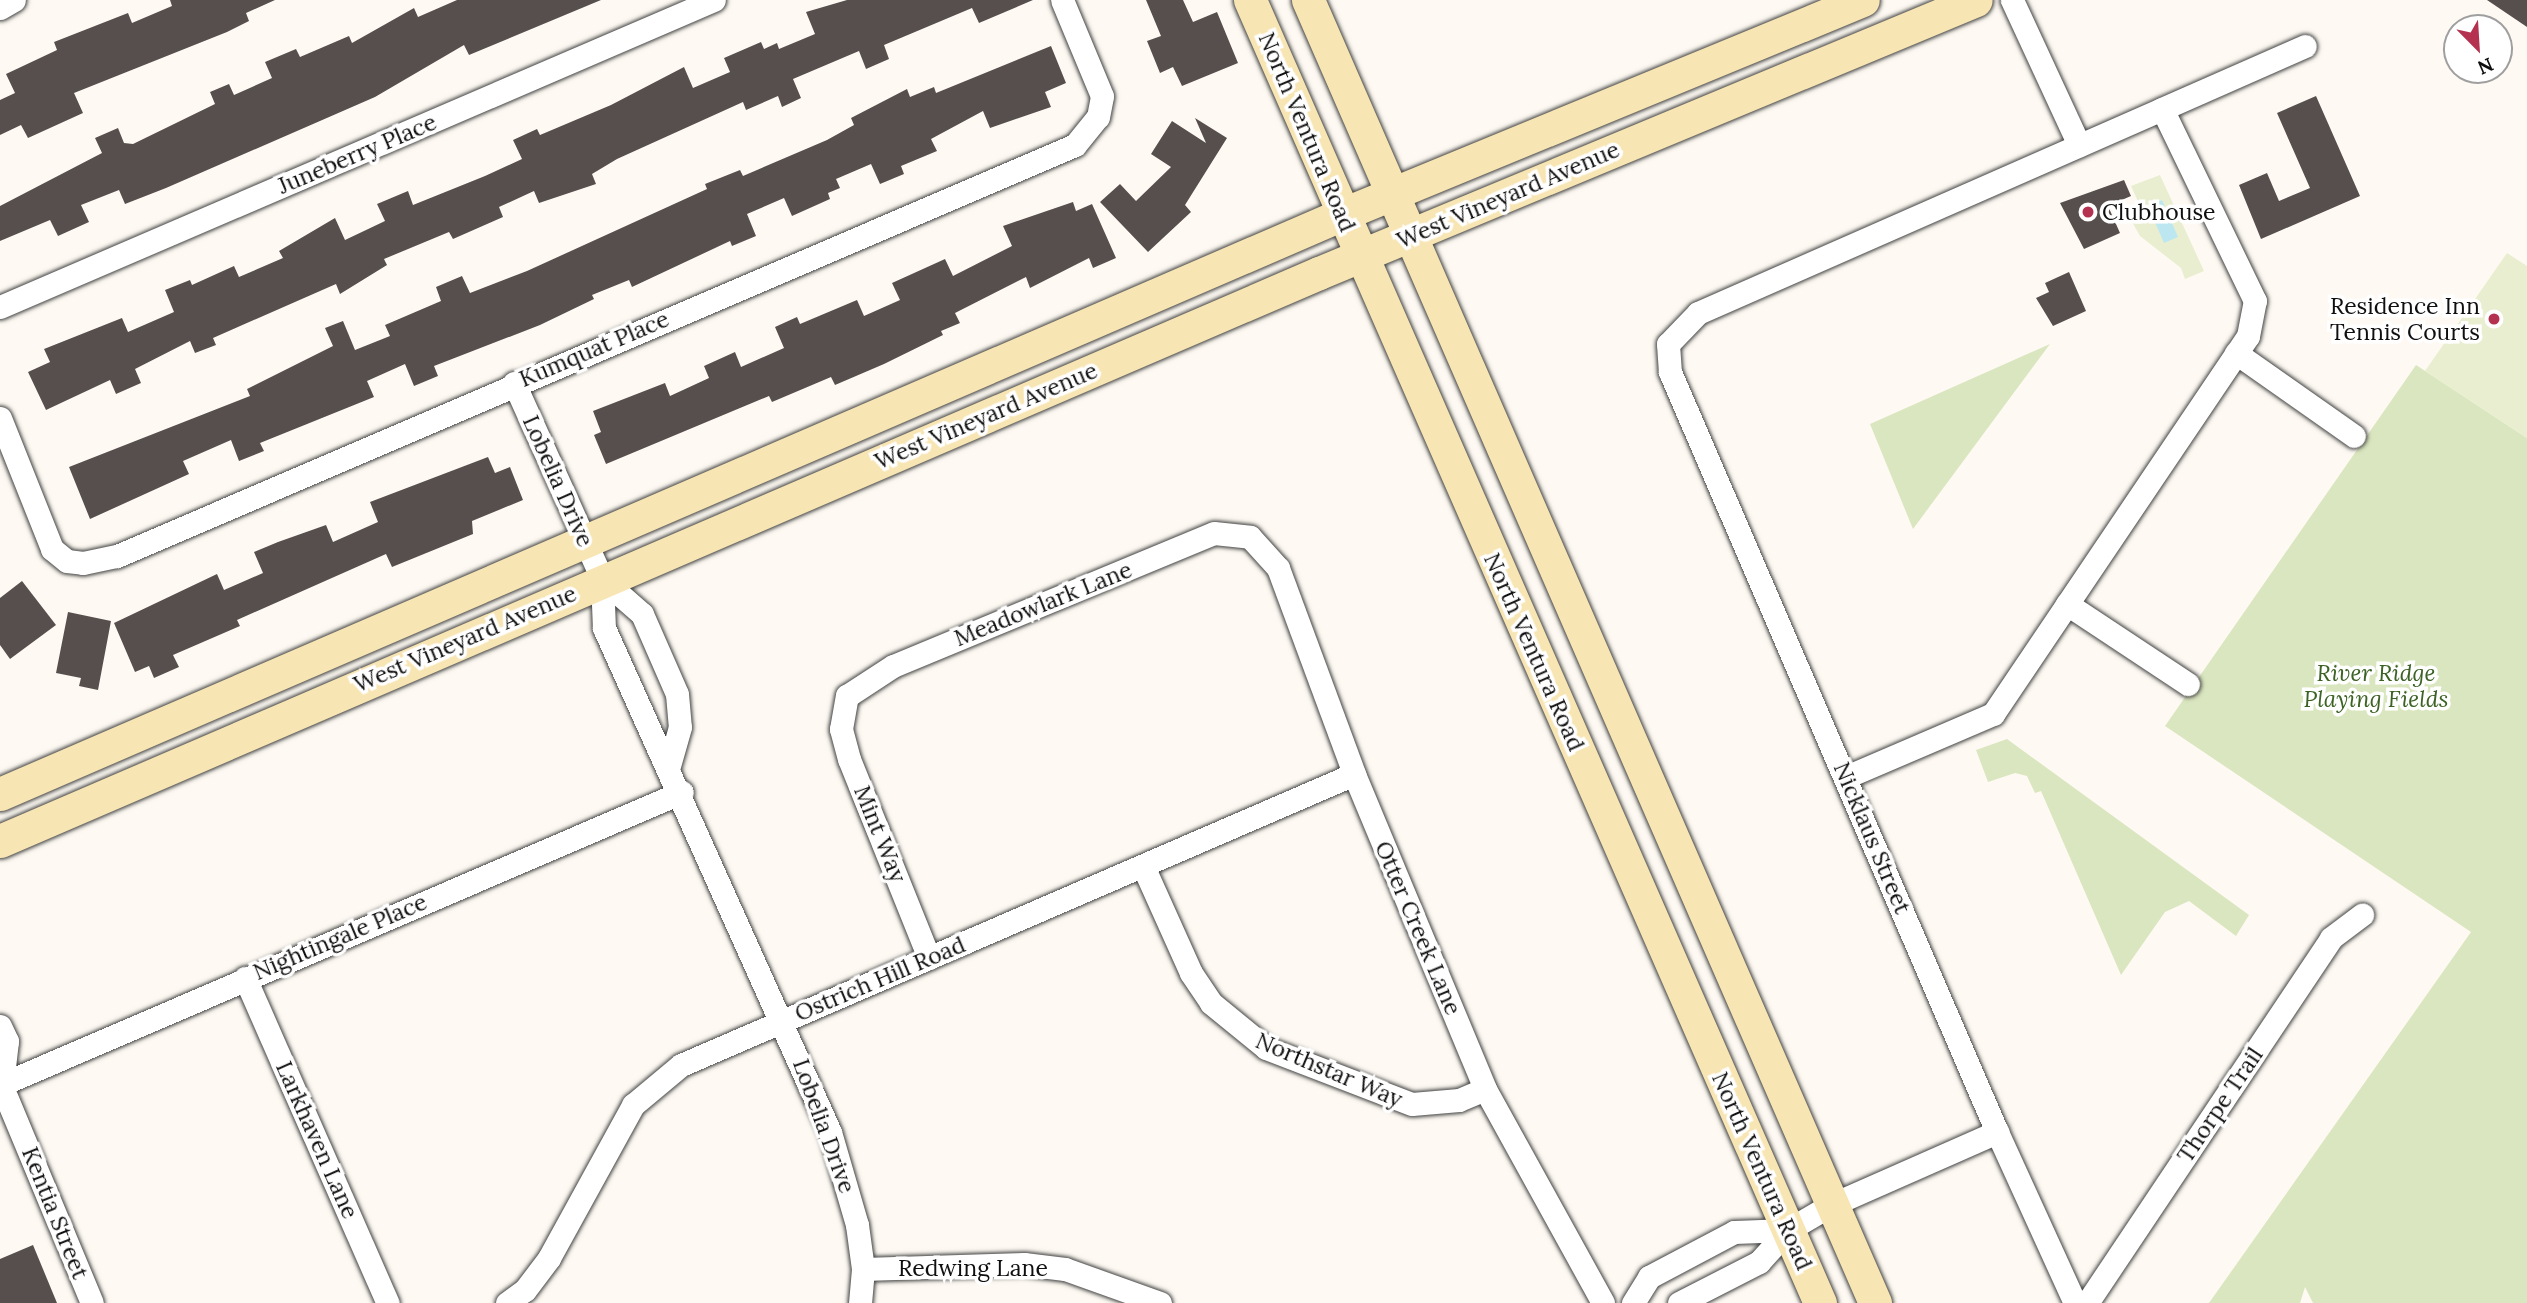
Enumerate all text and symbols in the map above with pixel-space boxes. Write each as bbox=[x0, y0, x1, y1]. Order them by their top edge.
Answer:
north arrow bbox=[2443, 14, 2513, 84]
street label: North Ventura Road bbox=[1253, 28, 1361, 236]
text: N bbox=[2474, 52, 2497, 80]
street label: Juneberry Place bbox=[274, 108, 440, 200]
street label: West Vineyard Avenue bbox=[1393, 136, 1623, 254]
place label: Clubhouse bbox=[2102, 198, 2216, 226]
marker: Clubhouse bbox=[2080, 204, 2096, 220]
place label: Residence Inn Tennis Courts bbox=[2330, 292, 2480, 346]
street label: Kumquat Place bbox=[515, 305, 673, 393]
marker: Residence Inn Tennis Courts bbox=[2486, 311, 2502, 327]
street label: West Vineyard Avenue bbox=[871, 357, 1101, 475]
street label: Lobelia Drive bbox=[517, 411, 599, 551]
street label: North Ventura Road bbox=[1478, 549, 1590, 755]
street label: Meadowlark Lane bbox=[950, 556, 1136, 652]
street label: West Vineyard Avenue bbox=[350, 580, 580, 698]
park label: River Ridge Playing Fields bbox=[2304, 659, 2448, 713]
street label: Nicklaus Street bbox=[1828, 758, 1916, 918]
street label: Mint Way bbox=[848, 782, 912, 886]
street label: Otter Creek Lane bbox=[1369, 837, 1467, 1019]
street label: Nightingale Place bbox=[249, 888, 431, 986]
street label: Ostrich Hill Road bbox=[791, 931, 969, 1027]
street label: Northstar Way bbox=[1251, 1027, 1407, 1113]
street label: Thorpe Trail bbox=[2171, 1042, 2269, 1168]
street label: Lobelia Drive bbox=[787, 1055, 861, 1197]
street label: Larkhaven Lane bbox=[270, 1057, 364, 1223]
street label: North Ventura Road bbox=[1706, 1068, 1818, 1274]
street label: Kentia Street bbox=[16, 1143, 94, 1283]
street label: Redwing Lane bbox=[898, 1254, 1048, 1282]

